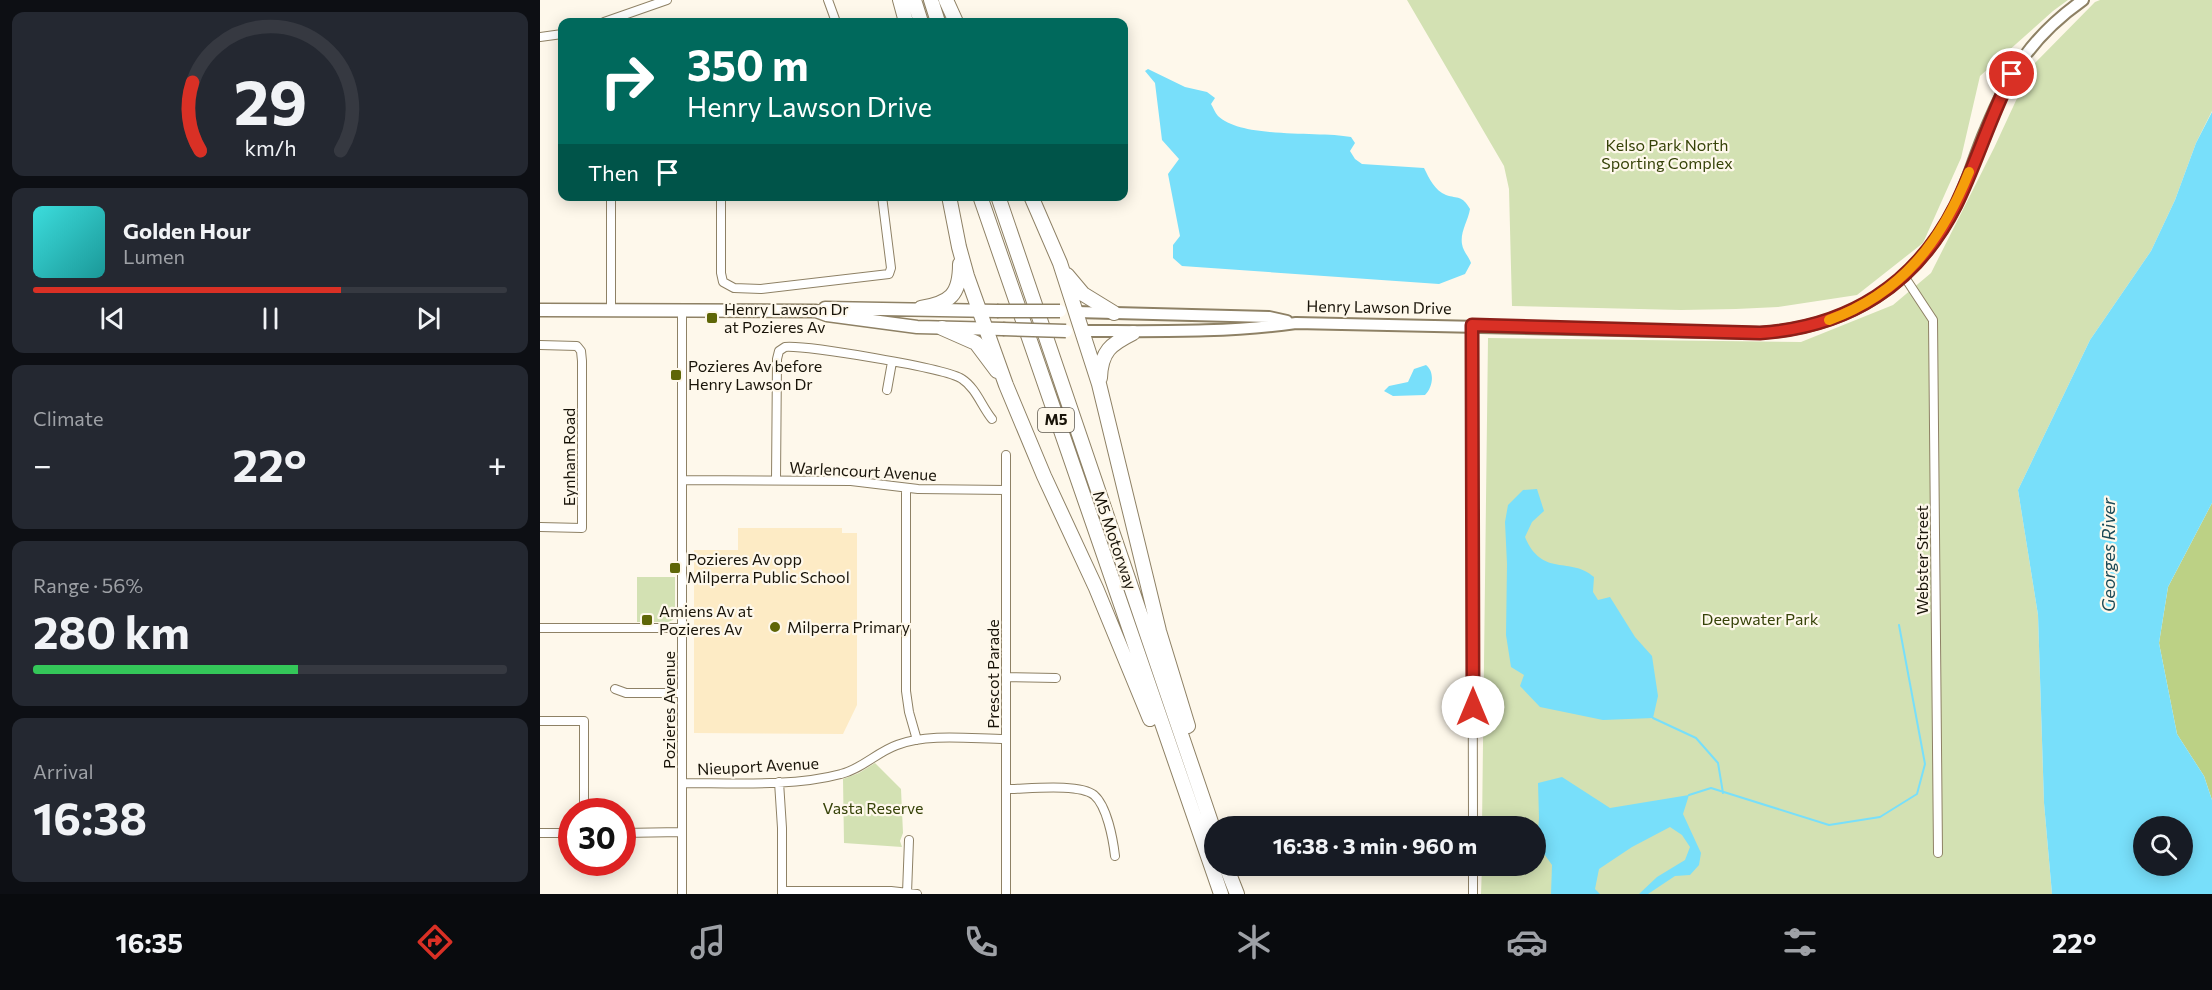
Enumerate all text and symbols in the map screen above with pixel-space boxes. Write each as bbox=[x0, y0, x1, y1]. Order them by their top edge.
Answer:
text: 350 m bbox=[687, 38, 809, 90]
icon: right bbox=[588, 42, 666, 120]
pin bbox=[1986, 48, 2037, 99]
icon: arrive bbox=[1995, 57, 2028, 90]
text: 29 bbox=[233, 62, 307, 138]
text: Henry Lawson Drive bbox=[687, 90, 932, 123]
text: km/h bbox=[244, 135, 296, 161]
park label: Kelso Park North Sporting Complex bbox=[1601, 135, 1733, 172]
icon: arrive bbox=[651, 156, 684, 189]
text: Then bbox=[588, 159, 639, 186]
text: Golden Hour bbox=[123, 217, 251, 244]
text: Lumen bbox=[123, 244, 185, 268]
street label: Henry Lawson Drive bbox=[1306, 296, 1452, 317]
place label: Henry Lawson Dr at Pozieres Av bbox=[724, 299, 849, 336]
icon: previous bbox=[96, 302, 129, 335]
icon: pause bbox=[254, 302, 287, 335]
icon: next bbox=[412, 302, 445, 335]
marker: Henry Lawson Dr at Pozieres Av bbox=[705, 311, 719, 325]
place label: Pozieres Av before Henry Lawson Dr bbox=[688, 356, 822, 393]
marker: Pozieres Av before Henry Lawson Dr bbox=[669, 368, 683, 382]
text: Climate bbox=[33, 406, 103, 430]
street label: Eynham Road bbox=[559, 408, 578, 506]
road number: M5 bbox=[1038, 408, 1074, 432]
text: 22° bbox=[233, 436, 307, 491]
text: − bbox=[33, 443, 52, 484]
text: + bbox=[488, 443, 507, 484]
street label: Warlencourt Avenue bbox=[789, 457, 937, 484]
street label: M5 Motorway bbox=[1090, 488, 1141, 592]
water label: Georges River bbox=[2097, 497, 2119, 612]
street label: Webster Street bbox=[1912, 505, 1931, 615]
place label: Pozieres Av opp Milperra Public School bbox=[687, 549, 850, 586]
marker: Pozieres Av opp Milperra Public School bbox=[668, 561, 682, 575]
text: Range · 56% bbox=[33, 573, 143, 597]
place label: Amiens Av at Pozieres Av bbox=[659, 601, 753, 638]
text: 280 km bbox=[33, 603, 190, 658]
park label: Deepwater Park bbox=[1702, 609, 1819, 628]
marker: Amiens Av at Pozieres Av bbox=[640, 613, 654, 627]
place label: Milperra Primary bbox=[787, 617, 910, 636]
street label: Prescot Parade bbox=[983, 619, 1002, 729]
marker: Milperra Primary bbox=[768, 620, 782, 634]
street label: Pozieres Avenue bbox=[659, 651, 678, 769]
position arrow bbox=[1441, 675, 1505, 739]
street label: Nieuport Avenue bbox=[697, 753, 819, 778]
text: Arrival bbox=[33, 759, 94, 783]
text: 16:38 bbox=[33, 789, 147, 844]
speed limit sign: 30 bbox=[558, 798, 636, 876]
park label: Vasta Reserve bbox=[823, 798, 923, 817]
map controls bbox=[2133, 816, 2193, 876]
button: search bbox=[2133, 816, 2193, 876]
text: 16:38 · 3 min · 960 m bbox=[1273, 832, 1477, 859]
icon: directions bbox=[414, 921, 456, 963]
icon: music bbox=[687, 921, 729, 963]
icon: phone bbox=[960, 921, 1002, 963]
icon: climate bbox=[1233, 921, 1275, 963]
icon: car bbox=[1506, 921, 1548, 963]
icon: filters bbox=[1779, 921, 1821, 963]
text: 16:35 bbox=[116, 926, 183, 959]
text: 22° bbox=[2052, 926, 2096, 959]

